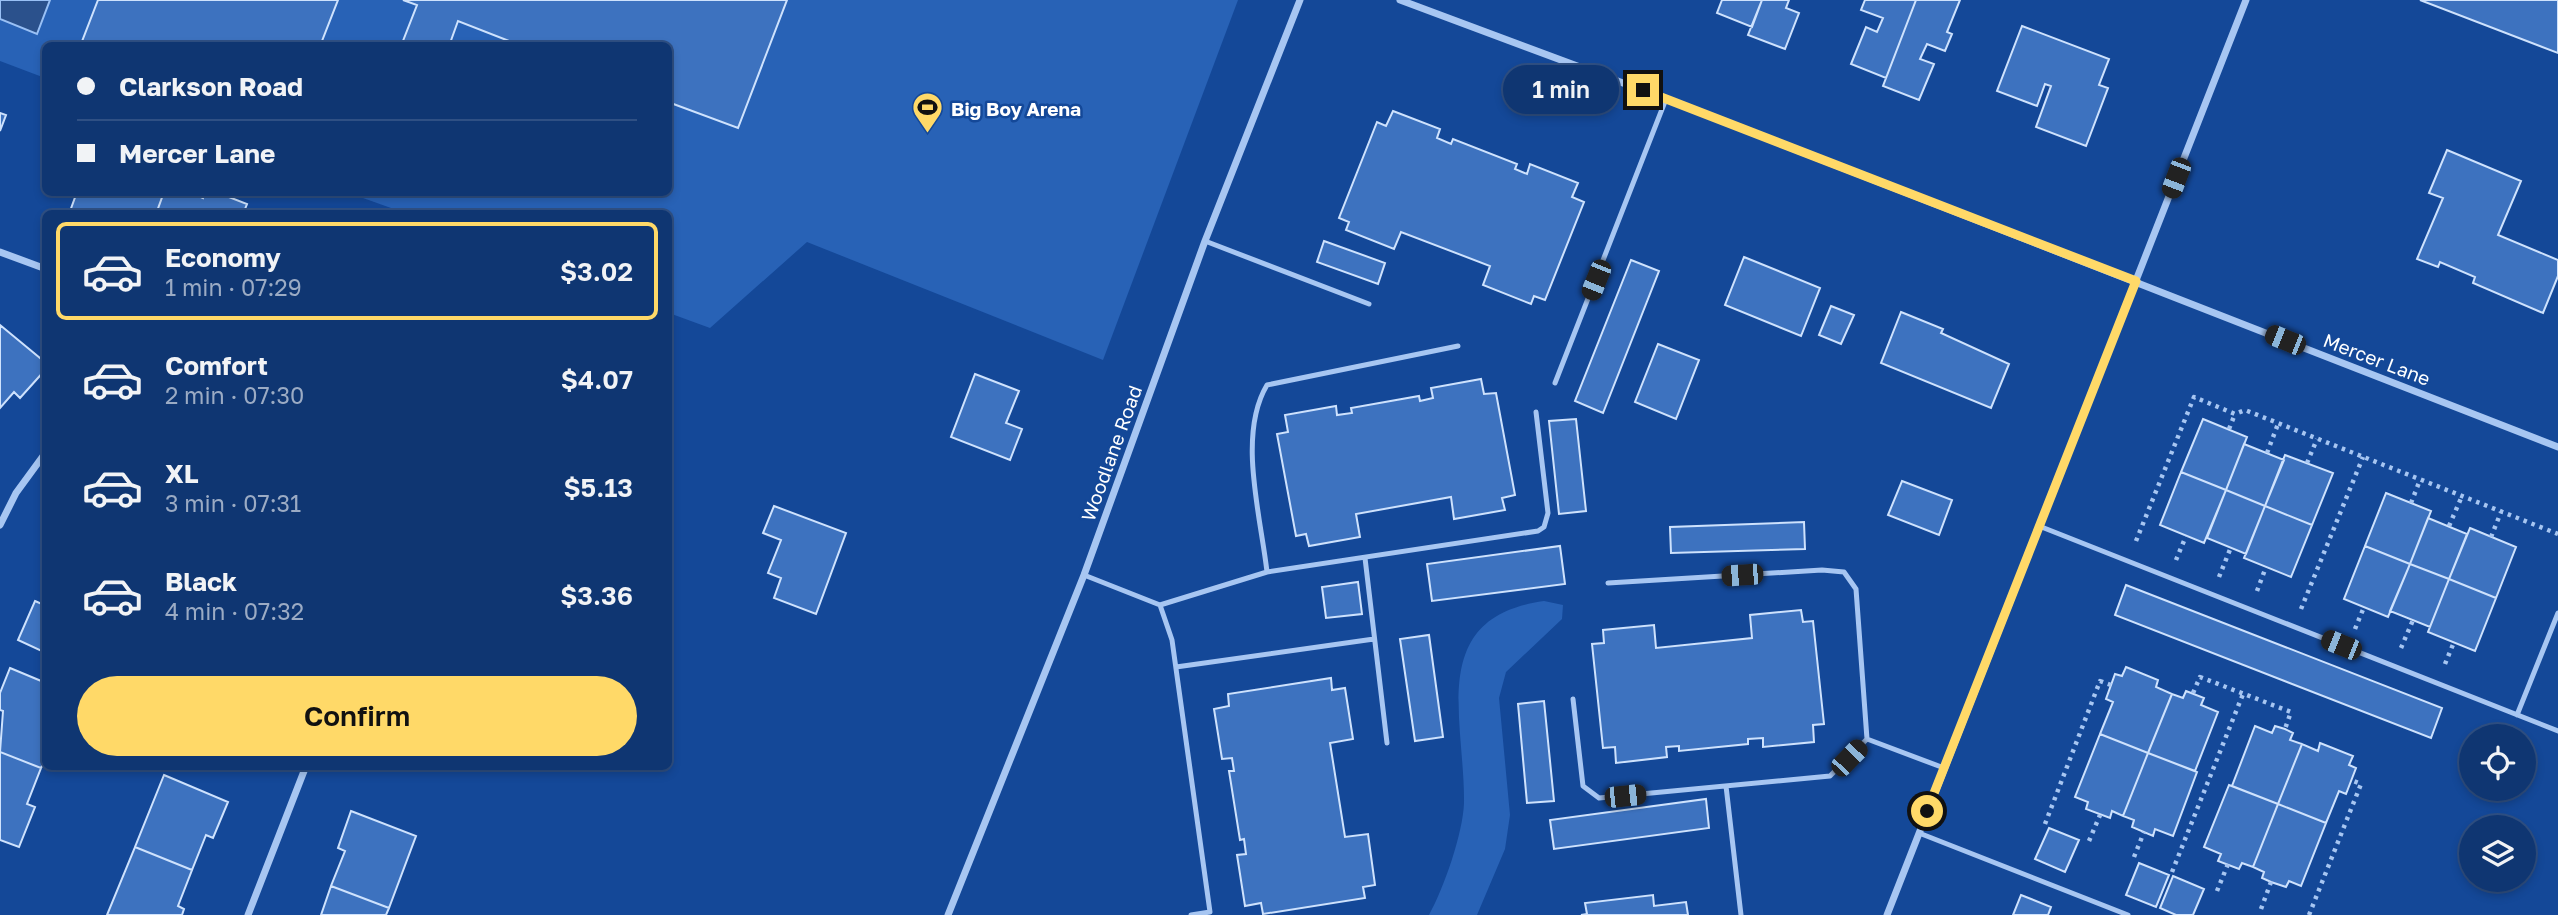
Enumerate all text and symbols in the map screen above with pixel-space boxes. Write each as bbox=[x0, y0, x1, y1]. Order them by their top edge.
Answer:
callout: 1 min bbox=[1503, 66, 1618, 114]
text: Clarkson Road bbox=[119, 71, 303, 102]
route end bbox=[1627, 74, 1659, 106]
text: 1 min bbox=[1532, 75, 1590, 103]
sports icon: Big Boy Arena bbox=[911, 91, 945, 135]
place label: Big Boy Arena bbox=[951, 97, 1081, 120]
text: Mercer Lane bbox=[119, 138, 275, 169]
car bbox=[2159, 155, 2194, 201]
icon: car bbox=[81, 240, 144, 303]
text: Economy bbox=[165, 242, 281, 273]
text: $3.02 bbox=[560, 256, 633, 287]
car bbox=[1579, 257, 1614, 303]
text: 1 min · 07:29 bbox=[165, 273, 302, 301]
car bbox=[2262, 322, 2309, 358]
street label: Mercer Lane bbox=[2320, 328, 2434, 390]
icon: car bbox=[81, 348, 144, 411]
text: Comfort bbox=[165, 350, 268, 381]
text: $4.07 bbox=[561, 364, 633, 395]
text: 2 min · 07:30 bbox=[165, 381, 304, 409]
street label: Woodlane Road bbox=[1076, 382, 1146, 524]
icon: car bbox=[81, 456, 144, 519]
text: XL bbox=[165, 458, 199, 489]
text: $5.13 bbox=[563, 472, 633, 503]
text: 3 min · 07:31 bbox=[165, 489, 301, 517]
car bbox=[1721, 563, 1764, 587]
icon: car bbox=[81, 564, 144, 627]
text: Black bbox=[165, 566, 237, 597]
text: $3.36 bbox=[560, 580, 633, 611]
text: 4 min · 07:32 bbox=[165, 597, 304, 625]
car bbox=[2318, 627, 2365, 663]
button: Confirm bbox=[77, 676, 637, 756]
map controls bbox=[2459, 724, 2536, 892]
button: locate bbox=[2459, 724, 2536, 801]
car bbox=[1827, 736, 1872, 780]
car bbox=[1604, 783, 1647, 809]
route start bbox=[1911, 795, 1943, 827]
button: layers bbox=[2459, 815, 2536, 892]

